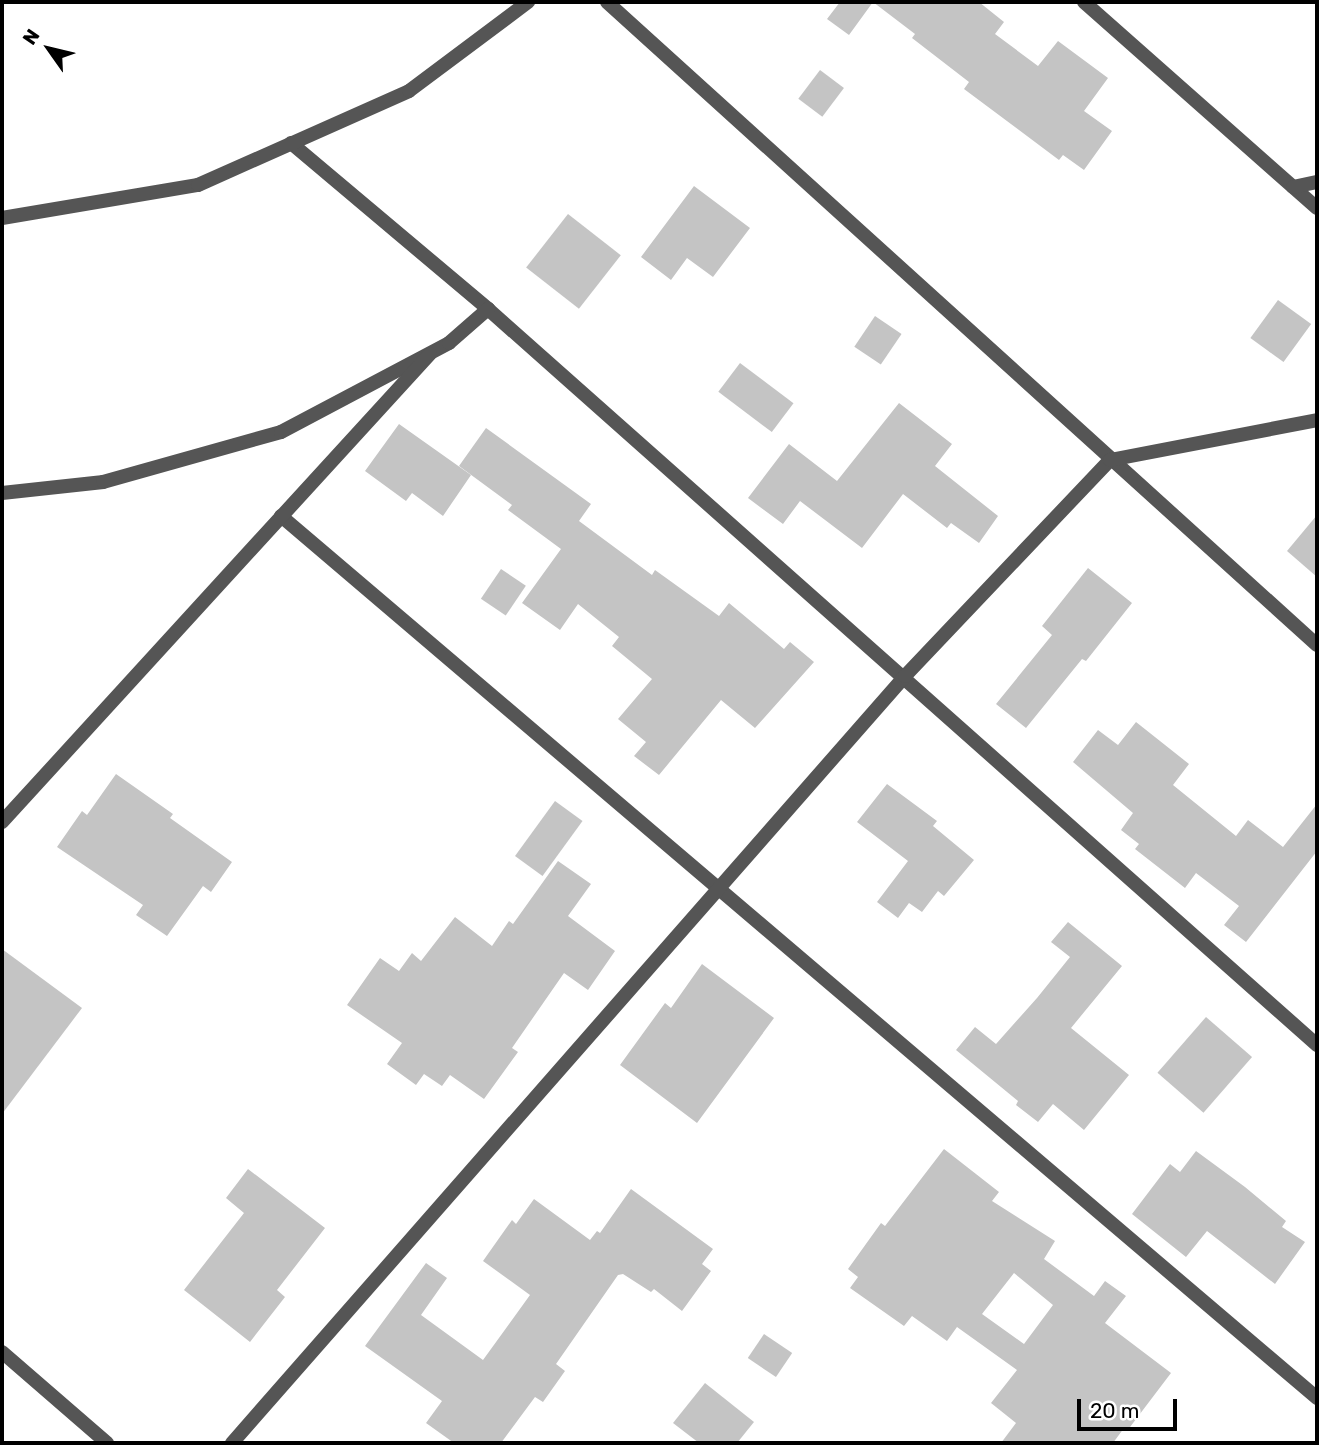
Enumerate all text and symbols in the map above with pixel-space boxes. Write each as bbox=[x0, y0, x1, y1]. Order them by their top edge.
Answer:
north arrow bbox=[14, 14, 84, 84]
text: N bbox=[18, 25, 45, 49]
scale bar bbox=[1081, 1386, 1181, 1430]
text: 20 m bbox=[1090, 1398, 1139, 1423]

